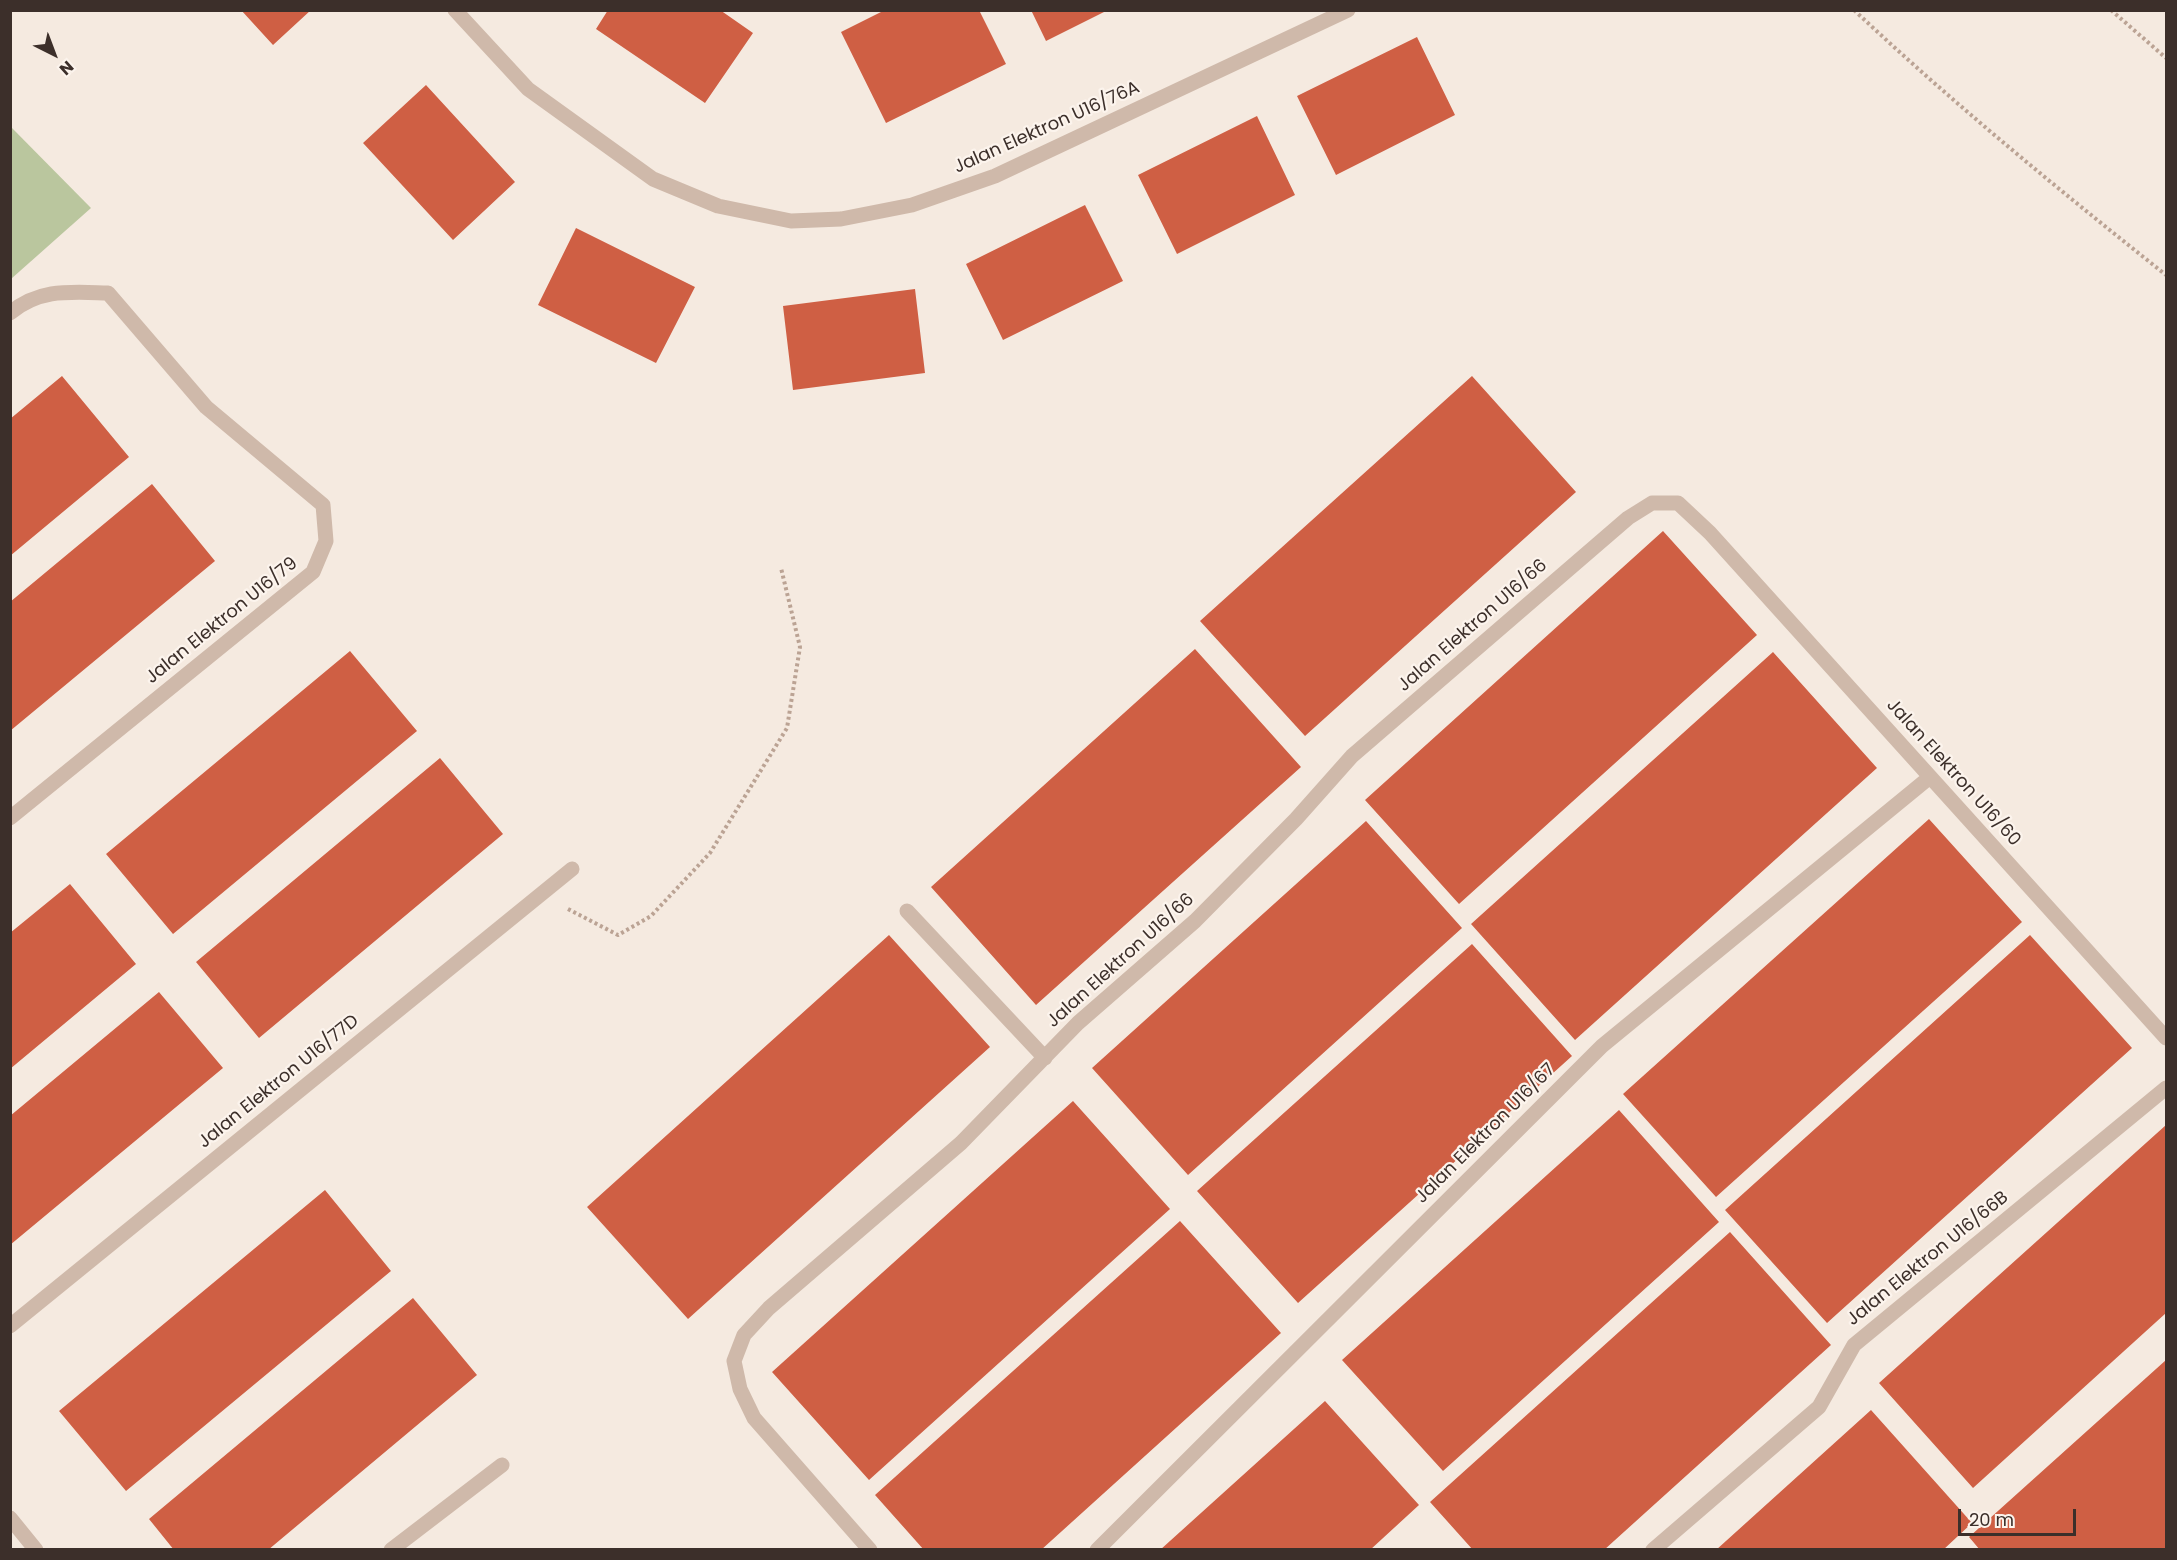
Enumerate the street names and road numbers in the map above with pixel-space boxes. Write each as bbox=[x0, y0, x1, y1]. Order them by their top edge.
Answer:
street label: Jalan Elektron U16/76A bbox=[951, 77, 1143, 179]
street label: Jalan Elektron U16/79 bbox=[142, 553, 302, 689]
street label: Jalan Elektron U16/66 bbox=[1394, 555, 1552, 697]
street label: Jalan Elektron U16/60 bbox=[1881, 695, 2025, 851]
street label: Jalan Elektron U16/66 bbox=[1043, 889, 1199, 1033]
street label: Jalan Elektron U16/77D bbox=[194, 1011, 364, 1153]
street label: Jalan Elektron U16/67 bbox=[1412, 1060, 1560, 1208]
street label: Jalan Elektron U16/66B bbox=[1843, 1187, 2013, 1331]

